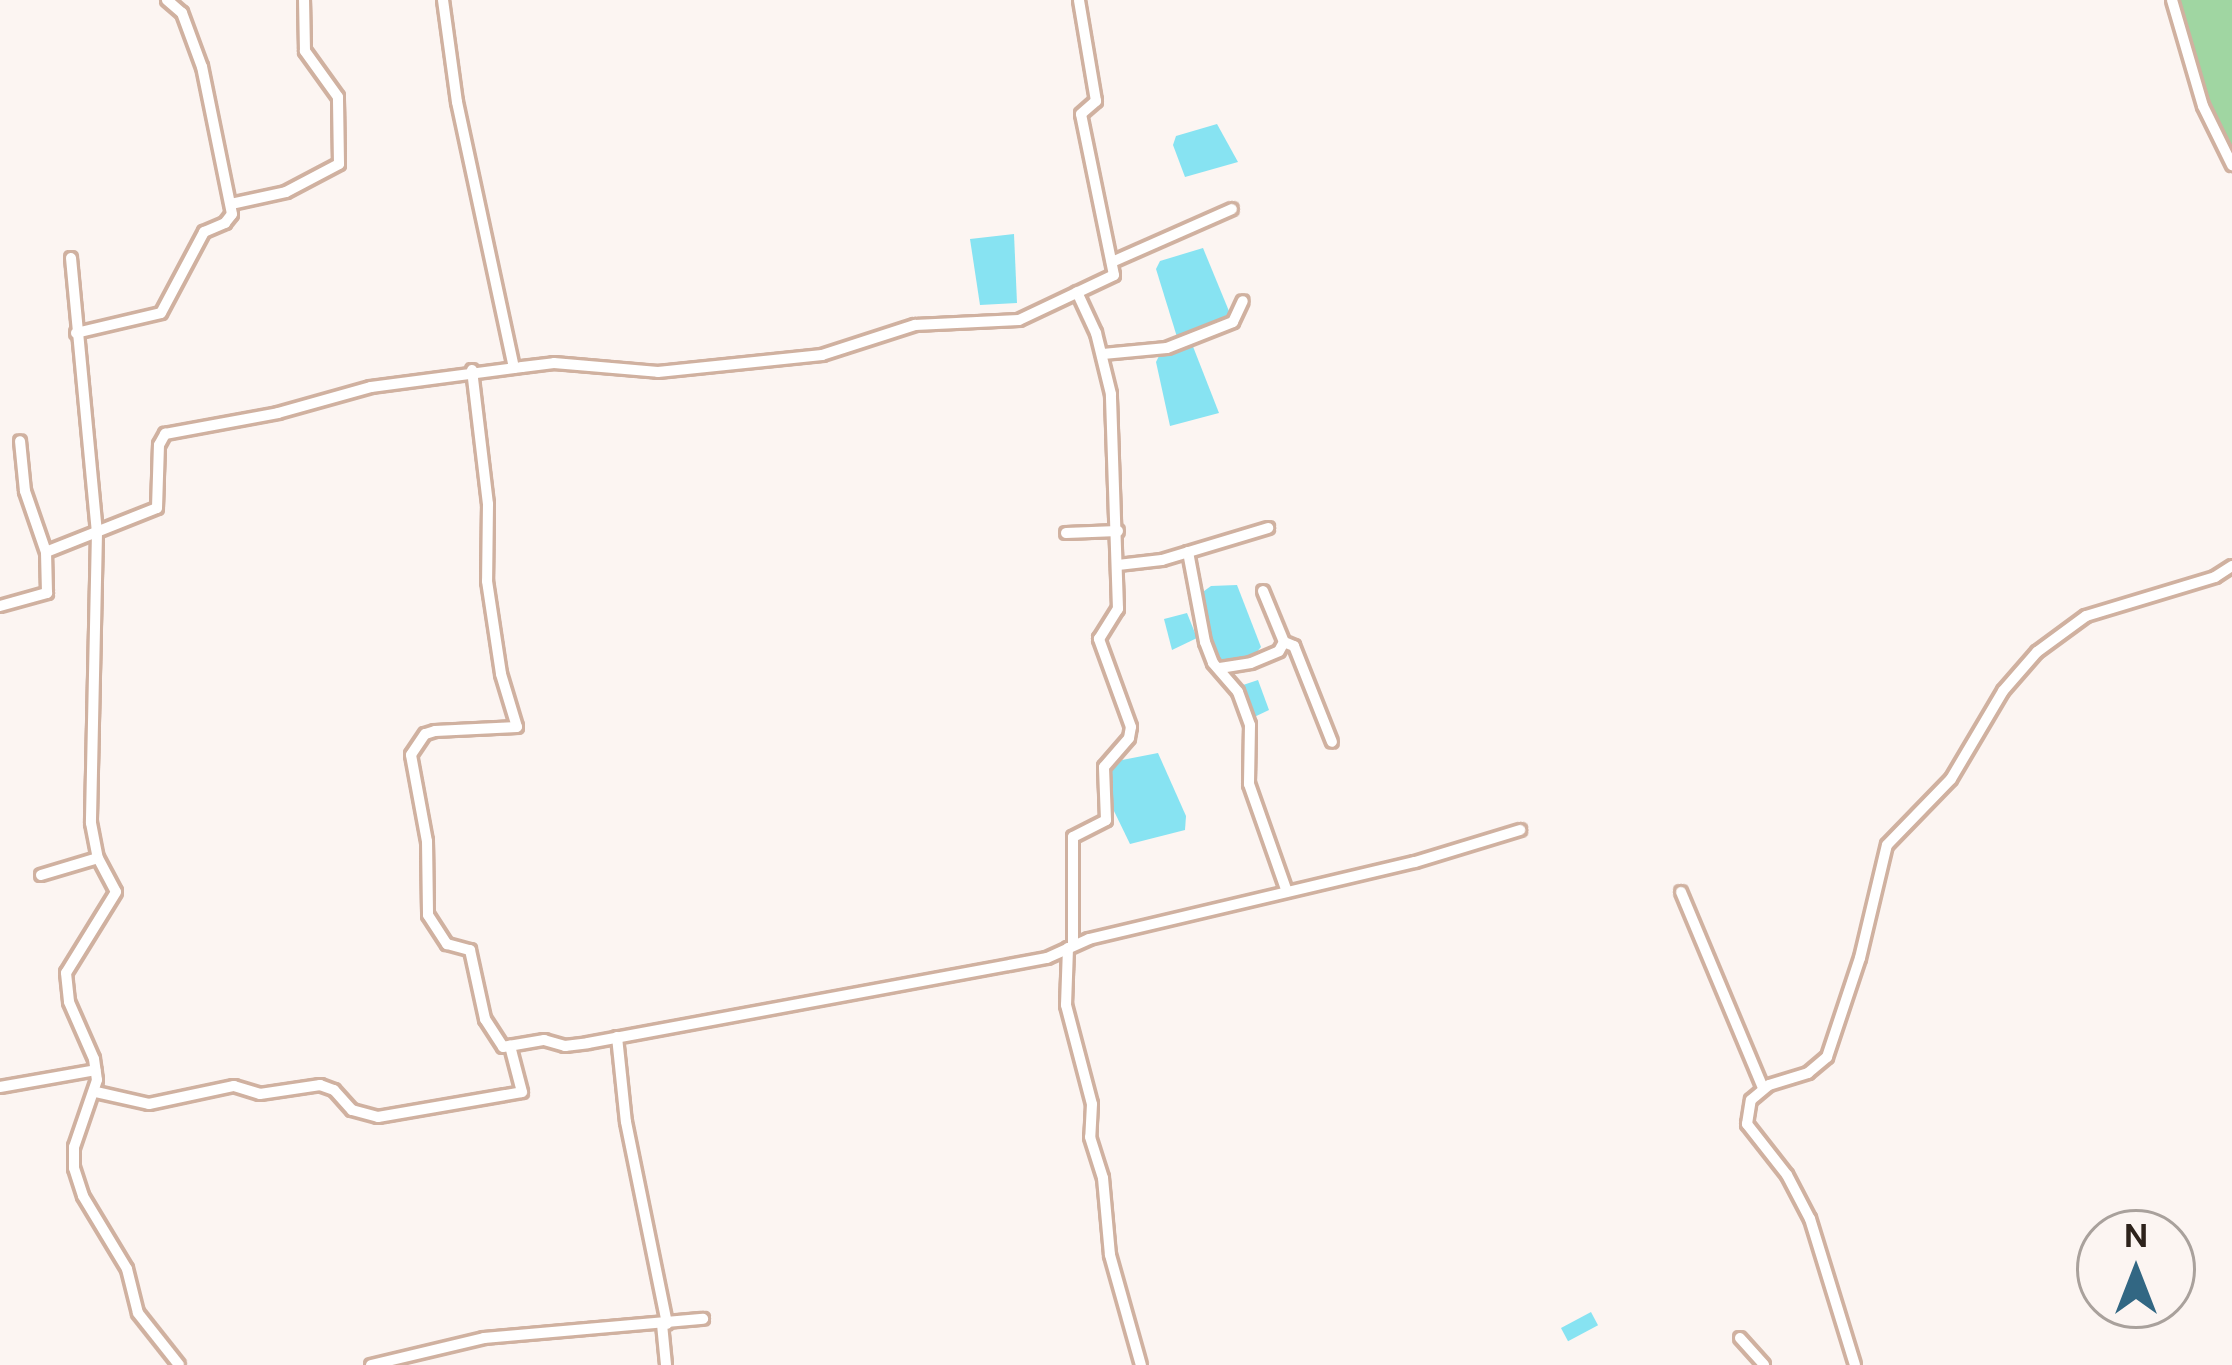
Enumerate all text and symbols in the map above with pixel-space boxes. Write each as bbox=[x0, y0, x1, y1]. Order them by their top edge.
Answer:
north arrow bbox=[2076, 1209, 2196, 1329]
text: N bbox=[2124, 1214, 2148, 1257]

